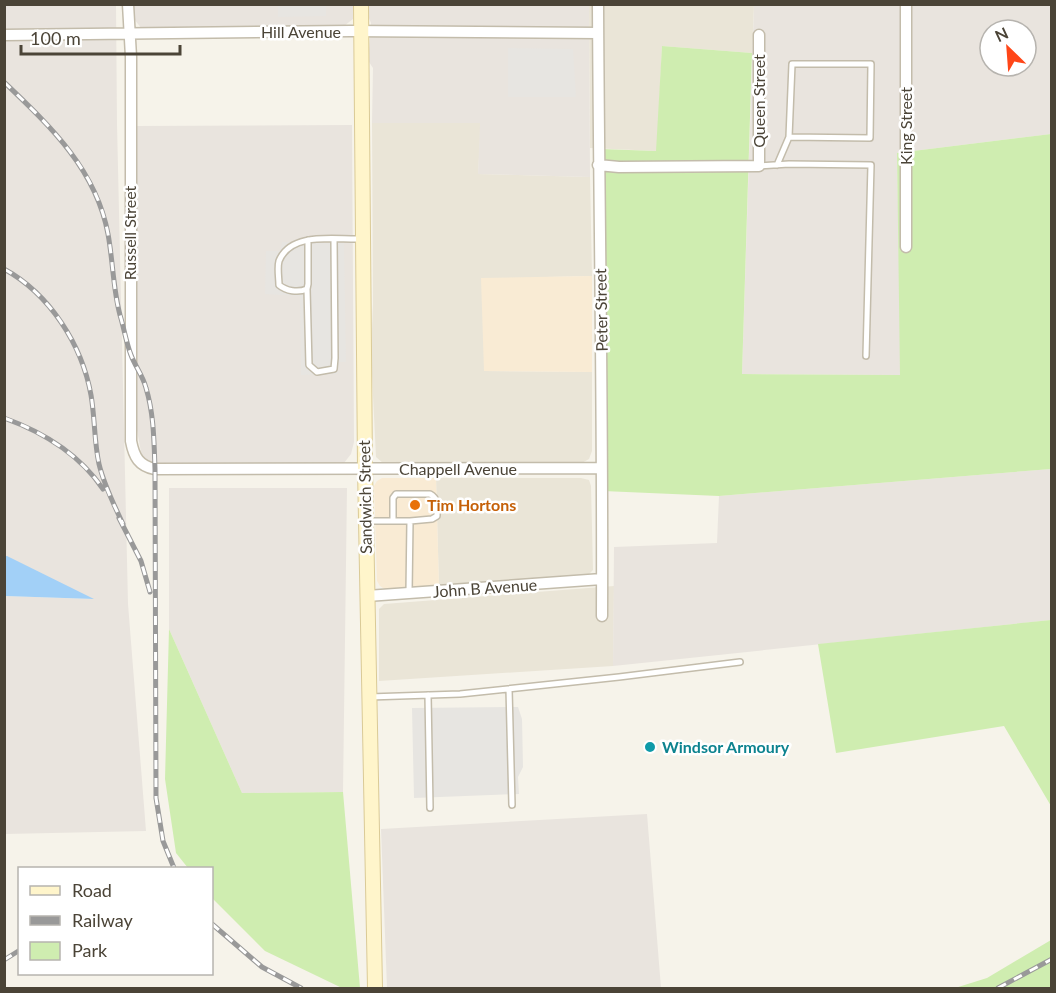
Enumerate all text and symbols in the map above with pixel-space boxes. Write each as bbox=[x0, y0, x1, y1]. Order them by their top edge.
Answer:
scale bar bbox=[21, 18, 180, 56]
north arrow bbox=[978, 18, 1038, 78]
street label: Hill Avenue bbox=[261, 22, 341, 41]
text: N bbox=[992, 23, 1011, 45]
text: 100 m bbox=[30, 27, 81, 49]
street label: Queen Street bbox=[749, 54, 768, 148]
street label: King Street bbox=[896, 87, 915, 165]
street label: Russell Street bbox=[120, 185, 139, 280]
street label: Peter Street bbox=[590, 268, 611, 352]
street label: Sandwich Street bbox=[354, 440, 375, 554]
street label: Chappell Avenue bbox=[399, 459, 517, 478]
place label: Tim Hortons bbox=[427, 495, 516, 514]
marker: Tim Hortons bbox=[408, 498, 422, 512]
street label: John B Avenue bbox=[432, 574, 538, 601]
place label: Windsor Armoury bbox=[662, 737, 790, 756]
marker: Windsor Armoury bbox=[643, 740, 657, 754]
legend bbox=[18, 867, 213, 975]
text: Road bbox=[72, 879, 112, 901]
text: Railway bbox=[72, 909, 133, 931]
text: Park bbox=[72, 939, 108, 961]

